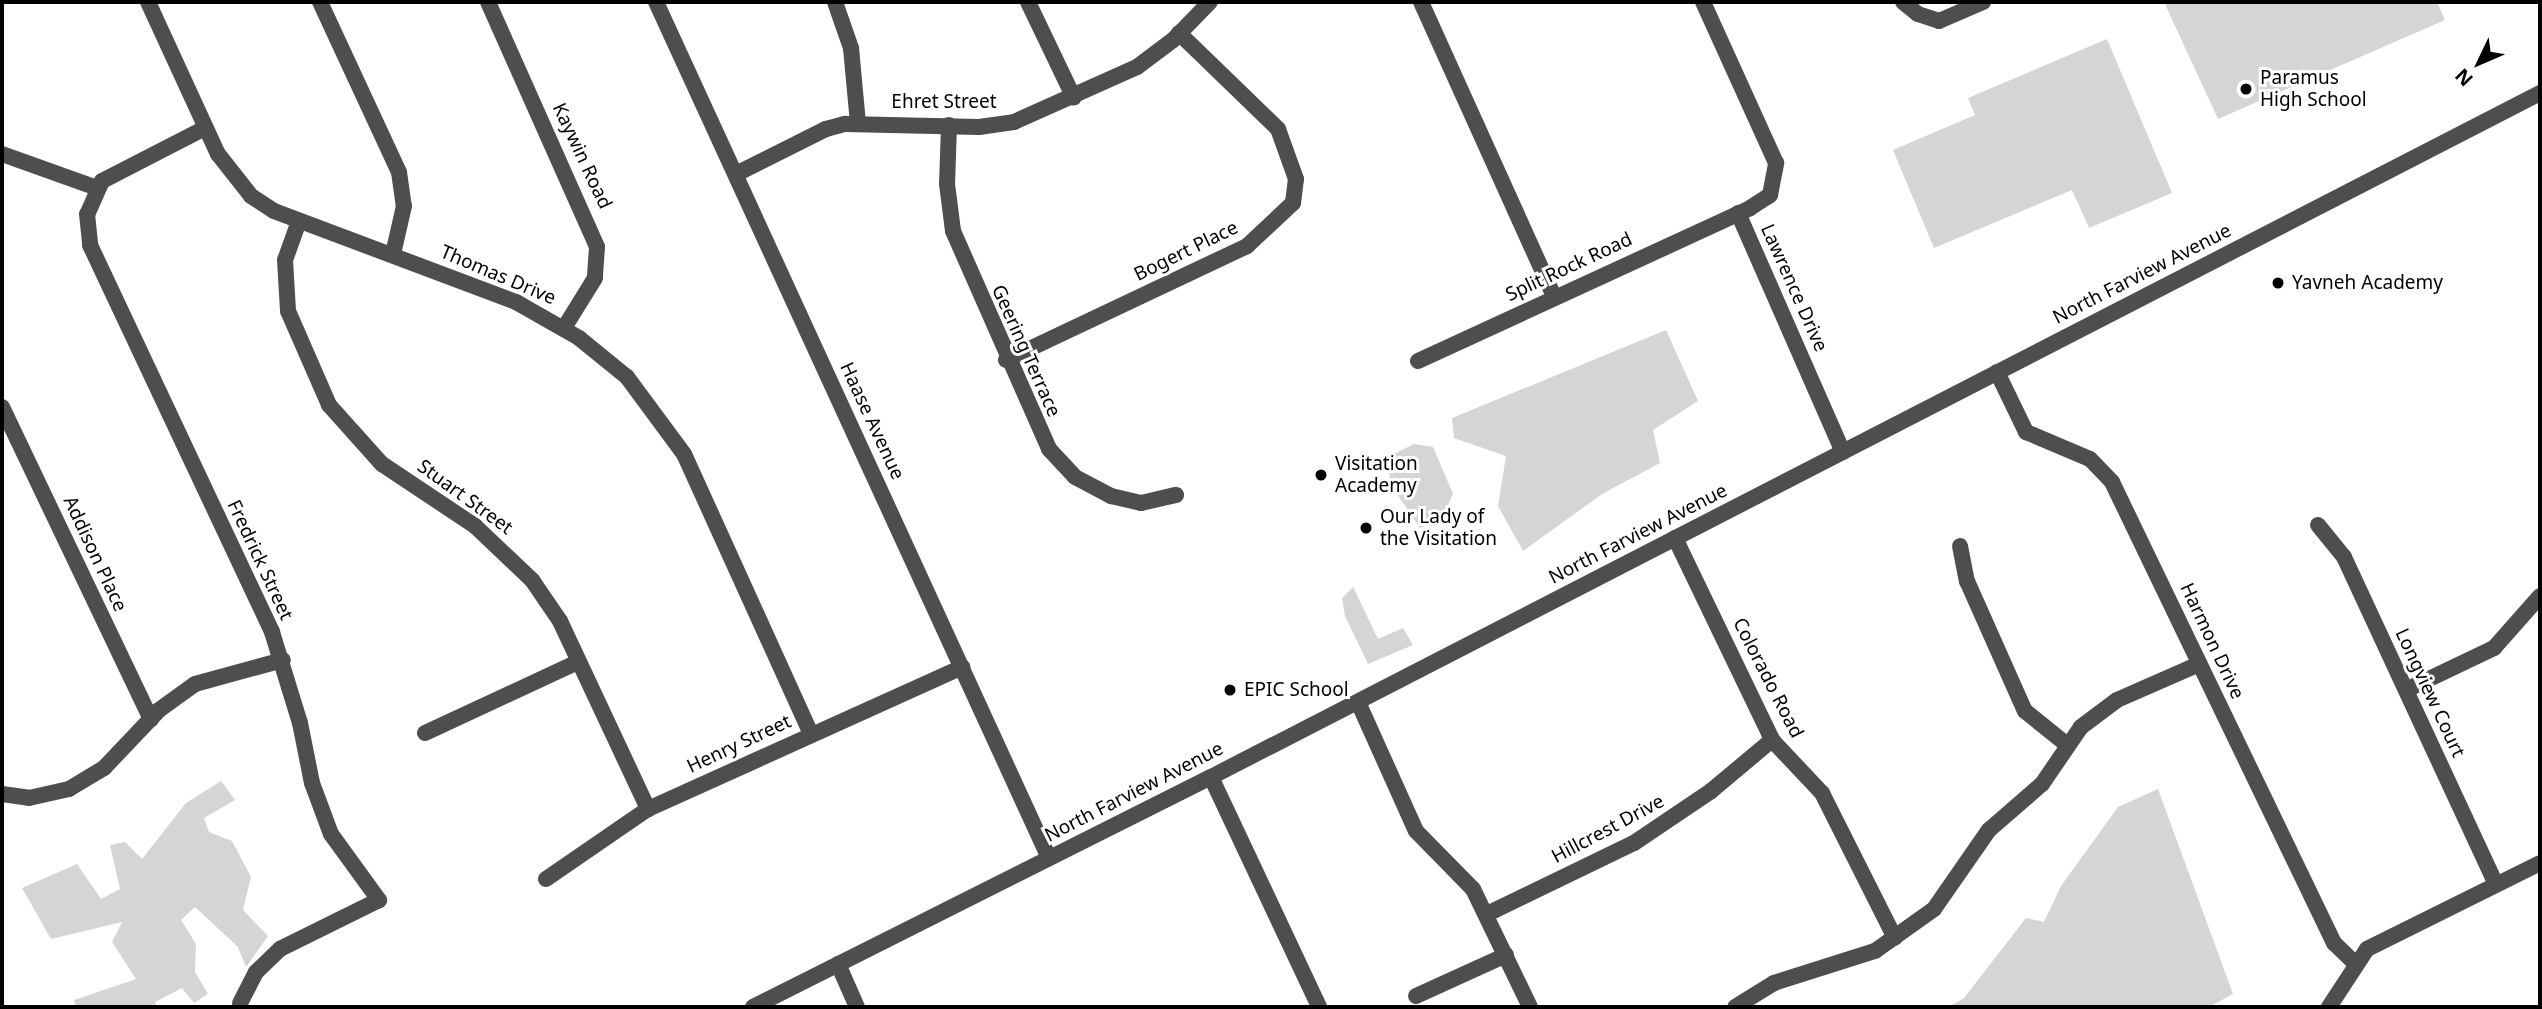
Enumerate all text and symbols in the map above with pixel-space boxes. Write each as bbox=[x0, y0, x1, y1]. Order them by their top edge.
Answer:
north arrow bbox=[2444, 28, 2514, 98]
text: N bbox=[2449, 63, 2479, 92]
place label: Paramus High School bbox=[2260, 67, 2367, 111]
marker: Paramus High School bbox=[2238, 81, 2254, 97]
street label: Ehret Street bbox=[891, 91, 997, 113]
street label: Kaywin Road bbox=[548, 99, 616, 213]
street label: Bogert Place bbox=[1130, 216, 1242, 286]
street label: North Farview Avenue bbox=[2049, 219, 2235, 329]
street label: Lawrence Drive bbox=[1756, 221, 1832, 355]
street label: Split Rock Road bbox=[1502, 228, 1636, 306]
street label: Thomas Drive bbox=[437, 240, 559, 310]
place label: Yavneh Academy bbox=[2292, 272, 2443, 294]
marker: Yavneh Academy bbox=[2270, 275, 2286, 291]
street label: Geering Terrace bbox=[987, 281, 1065, 421]
street label: Haase Avenue bbox=[835, 359, 909, 483]
place label: Visitation Academy bbox=[1335, 453, 1418, 497]
street label: Stuart Street bbox=[413, 455, 517, 539]
marker: Visitation Academy bbox=[1313, 467, 1329, 483]
street label: North Farview Avenue bbox=[1545, 479, 1731, 589]
street label: Addison Place bbox=[58, 493, 132, 615]
street label: Fredrick Street bbox=[222, 496, 298, 624]
place label: Our Lady of the Visitation bbox=[1380, 506, 1497, 550]
marker: Our Lady of the Visitation bbox=[1358, 520, 1374, 536]
street label: Harmon Drive bbox=[2175, 579, 2249, 703]
street label: Colorado Road bbox=[1728, 614, 1808, 742]
street label: Longview Court bbox=[2390, 625, 2470, 761]
place label: EPIC School bbox=[1244, 679, 1349, 701]
marker: EPIC School bbox=[1222, 682, 1238, 698]
street label: Henry Street bbox=[683, 710, 795, 778]
street label: North Farview Avenue bbox=[1041, 737, 1227, 847]
street label: Hillcrest Drive bbox=[1548, 790, 1668, 868]

